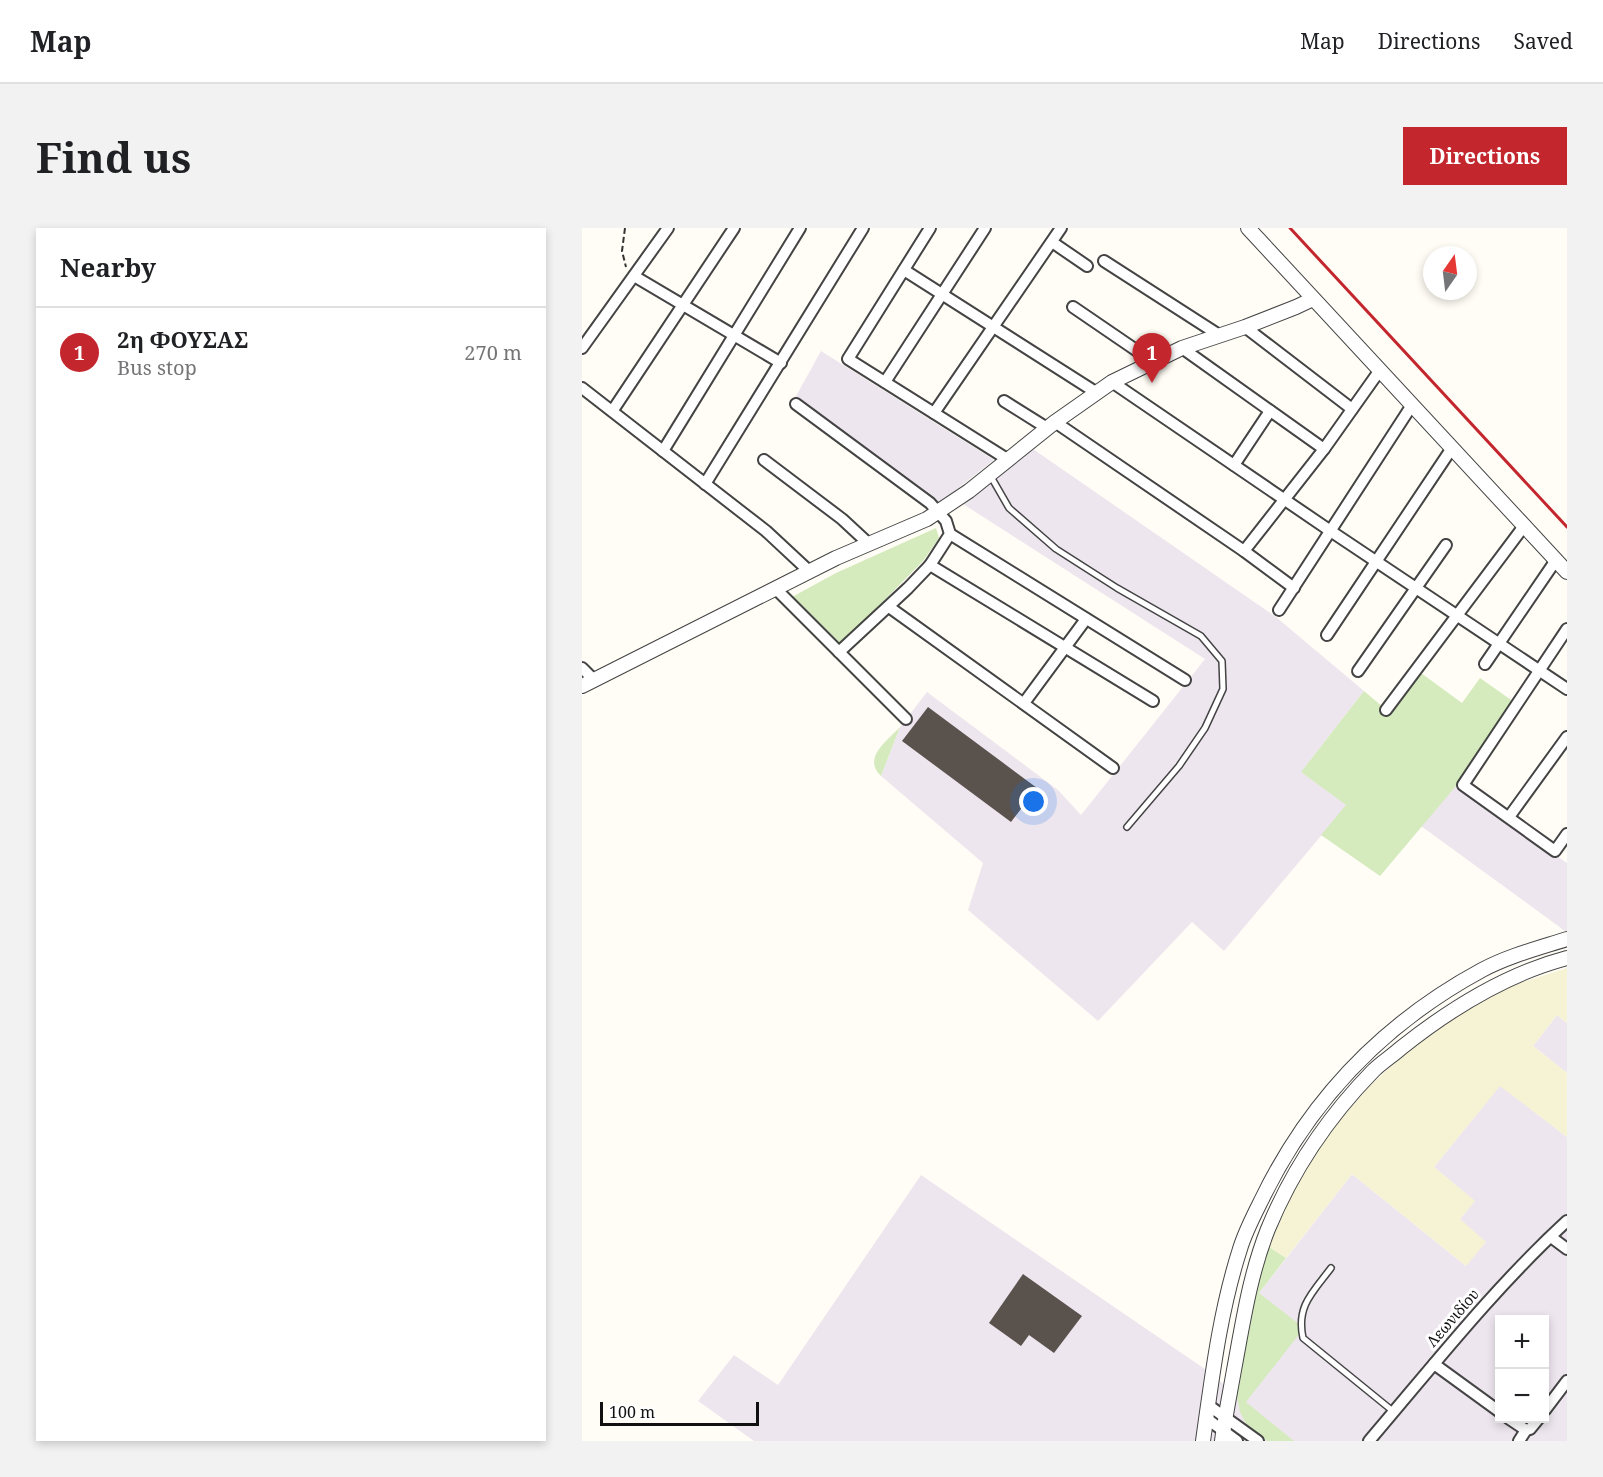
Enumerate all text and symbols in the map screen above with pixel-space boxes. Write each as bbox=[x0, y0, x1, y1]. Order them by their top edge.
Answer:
text: Map bbox=[30, 22, 92, 60]
text: Map bbox=[1300, 27, 1345, 55]
text: Directions bbox=[1378, 27, 1480, 55]
text: Saved bbox=[1513, 27, 1573, 55]
button: Directions bbox=[1403, 127, 1567, 185]
text: Find us bbox=[36, 128, 191, 185]
north arrow bbox=[1423, 246, 1477, 300]
text: Nearby bbox=[60, 249, 156, 285]
text: 2η ΦΟΥΣΑΣ bbox=[117, 324, 248, 354]
pin: 1 bbox=[1132, 334, 1172, 383]
text: 1 bbox=[74, 339, 85, 366]
text: 270 m bbox=[464, 339, 522, 366]
text: Bus stop bbox=[117, 354, 197, 381]
your location bbox=[1019, 787, 1048, 816]
street label: Λεωνιδίου bbox=[1422, 1284, 1483, 1351]
map controls bbox=[1495, 1315, 1549, 1423]
button: + bbox=[1495, 1315, 1549, 1369]
button: − bbox=[1495, 1369, 1549, 1423]
scale bar bbox=[600, 1399, 759, 1426]
text: 100 m bbox=[609, 1401, 655, 1423]

